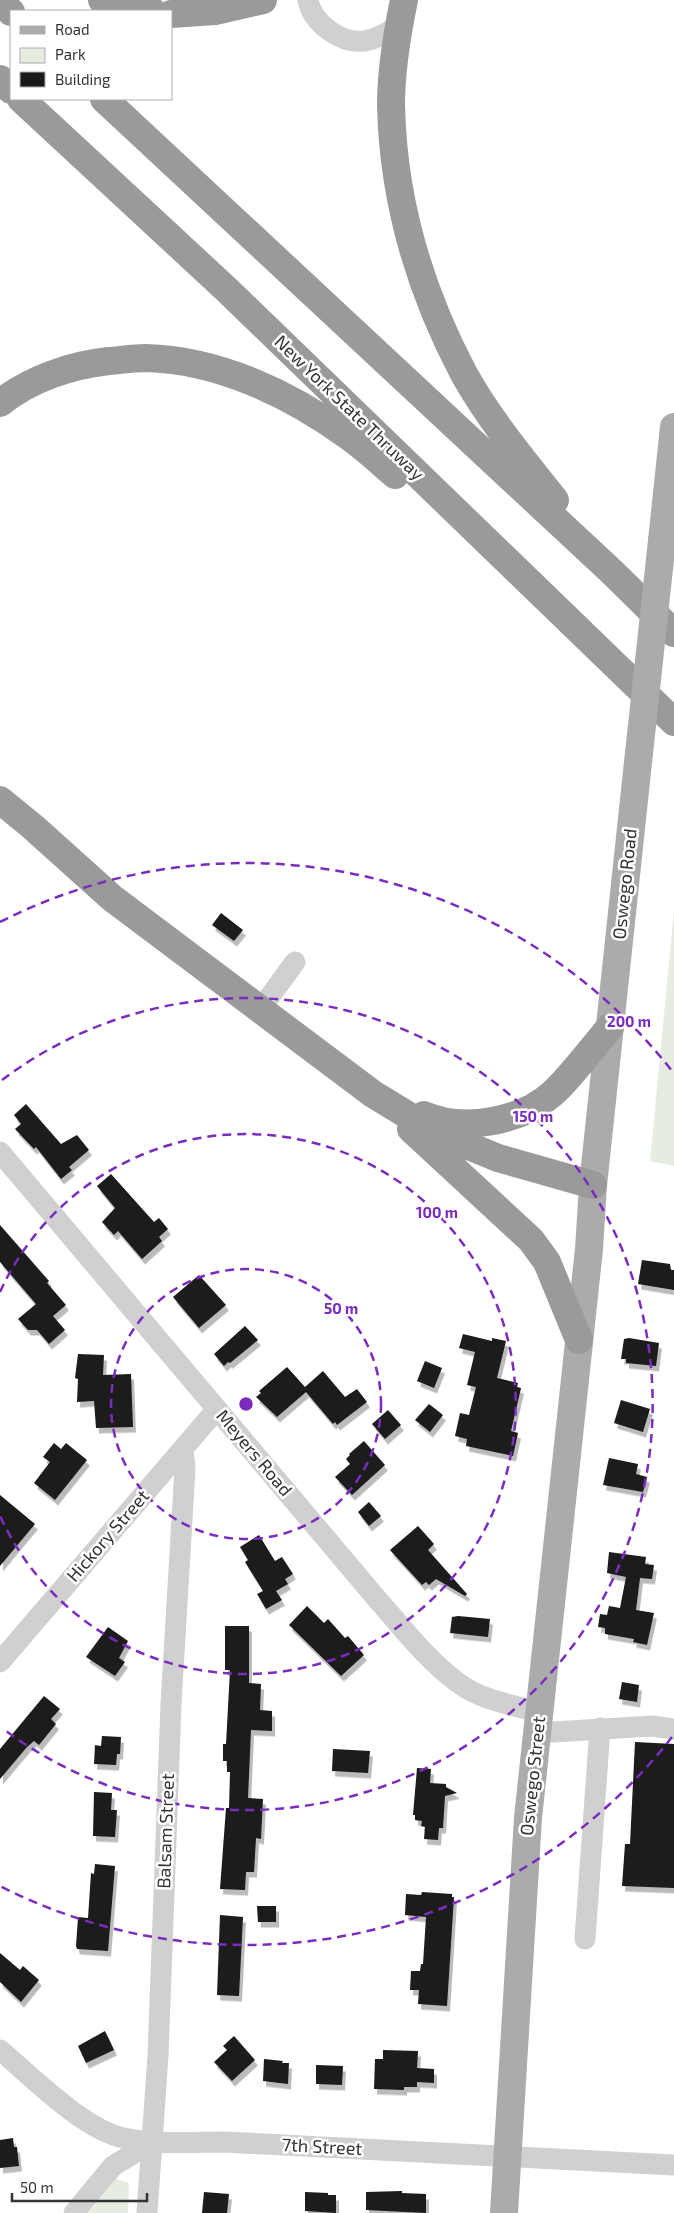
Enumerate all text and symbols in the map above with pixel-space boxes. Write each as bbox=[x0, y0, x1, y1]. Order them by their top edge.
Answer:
legend bbox=[10, 10, 172, 100]
text: Road bbox=[55, 20, 90, 38]
text: Park bbox=[55, 45, 86, 63]
text: Building bbox=[55, 70, 111, 88]
street label: New York State Thruway bbox=[270, 330, 429, 485]
street label: Oswego Road bbox=[607, 827, 641, 940]
text: 200 m bbox=[607, 1012, 651, 1030]
text: 150 m bbox=[513, 1107, 553, 1125]
text: 100 m bbox=[416, 1203, 458, 1221]
text: 50 m bbox=[324, 1299, 358, 1317]
centre of rings bbox=[237, 1395, 255, 1413]
street label: Meyers Road bbox=[212, 1405, 297, 1500]
street label: Hickory Street bbox=[61, 1485, 153, 1586]
street label: Oswego Street bbox=[515, 1715, 549, 1837]
street label: Balsam Street bbox=[152, 1773, 178, 1889]
street label: 7th Street bbox=[281, 2133, 363, 2159]
scale bar bbox=[12, 2170, 148, 2202]
text: 50 m bbox=[20, 2178, 54, 2196]

